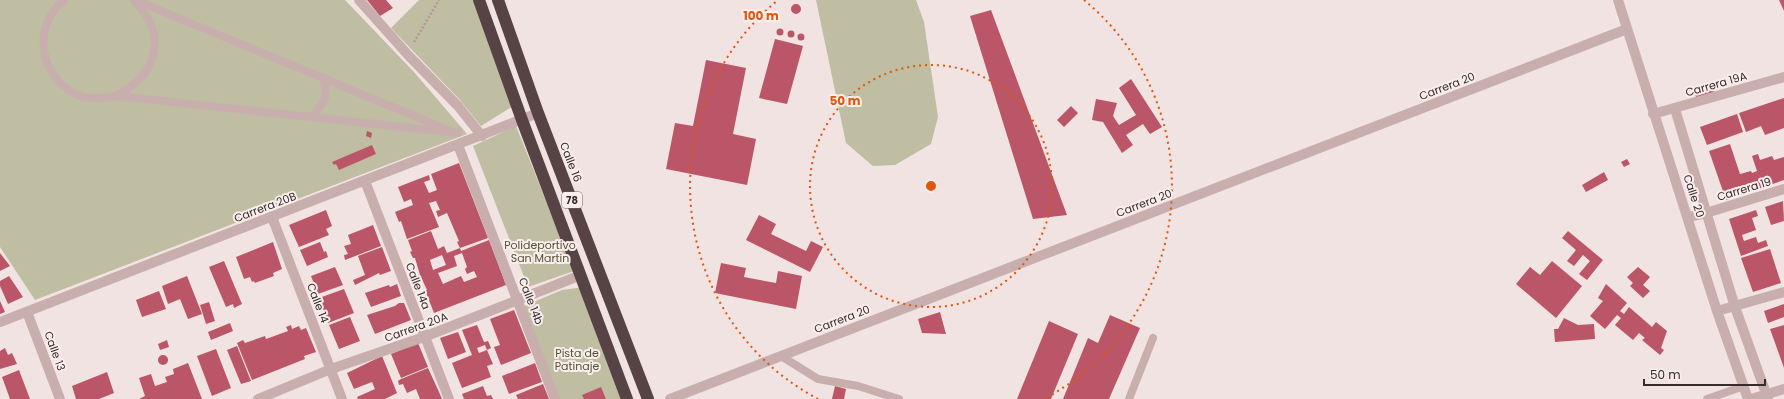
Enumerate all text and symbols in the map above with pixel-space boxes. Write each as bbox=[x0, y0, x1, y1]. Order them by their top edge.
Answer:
text: 100 m bbox=[743, 7, 779, 24]
street label: Carrera 19A bbox=[1683, 67, 1749, 100]
street label: Carrera 20 bbox=[1417, 68, 1477, 104]
text: 50 m bbox=[830, 92, 861, 109]
street label: Calle 16 bbox=[556, 140, 586, 184]
street label: Calle 20 bbox=[1680, 172, 1708, 220]
street label: Carrera 19 bbox=[1715, 173, 1773, 205]
centre of rings bbox=[924, 179, 938, 193]
street label: Carrera 20 bbox=[1114, 185, 1174, 221]
street label: Carrera 20B bbox=[232, 188, 299, 226]
road number: 78 bbox=[562, 192, 582, 208]
park label: Polideportivo San Martin bbox=[504, 237, 576, 266]
street label: Calle 14a bbox=[402, 260, 434, 312]
street label: Calle 14b bbox=[515, 275, 547, 327]
street label: Calle 14 bbox=[303, 281, 333, 325]
street label: Carrera 20 bbox=[812, 301, 872, 337]
street label: Carrera 20A bbox=[382, 308, 450, 346]
street label: Calle 13 bbox=[40, 329, 70, 373]
park label: Pista de Patinaje bbox=[555, 345, 599, 374]
scale bar bbox=[1644, 361, 1765, 387]
text: 50 m bbox=[1650, 366, 1681, 383]

